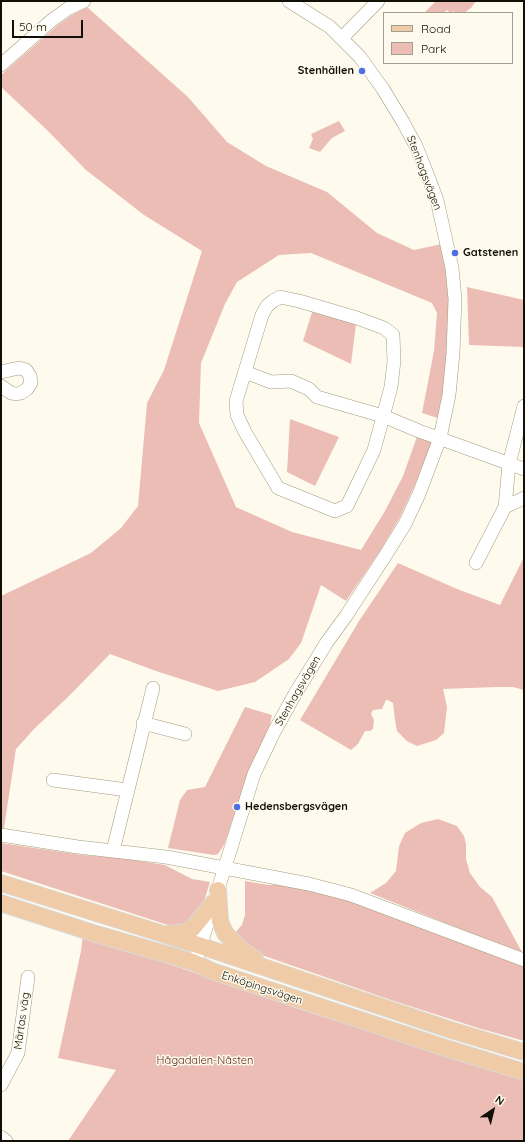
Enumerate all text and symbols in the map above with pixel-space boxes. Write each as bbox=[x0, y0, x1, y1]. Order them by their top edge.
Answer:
scale bar bbox=[14, 12, 85, 38]
legend bbox=[383, 12, 513, 64]
text: 50 m bbox=[19, 19, 47, 34]
text: Road bbox=[421, 21, 451, 36]
text: Park bbox=[421, 41, 446, 56]
place label: Stenhällen bbox=[298, 64, 354, 78]
marker: Stenhällen bbox=[357, 66, 367, 76]
street label: Stenhagsvägen bbox=[404, 134, 444, 212]
place label: Gatstenen bbox=[463, 246, 518, 260]
marker: Gatstenen bbox=[450, 248, 460, 258]
street label: Stenhagsvägen bbox=[273, 654, 323, 728]
place label: Hedensbergsvägen bbox=[245, 800, 348, 814]
marker: Hedensbergsvägen bbox=[232, 802, 242, 812]
street label: Enköpingsvägen bbox=[220, 969, 304, 1007]
street label: Märtas väg bbox=[11, 991, 33, 1051]
park label: Hågadalen-Nåsten bbox=[157, 1054, 253, 1068]
north arrow bbox=[473, 1090, 513, 1130]
text: N bbox=[493, 1092, 507, 1108]

